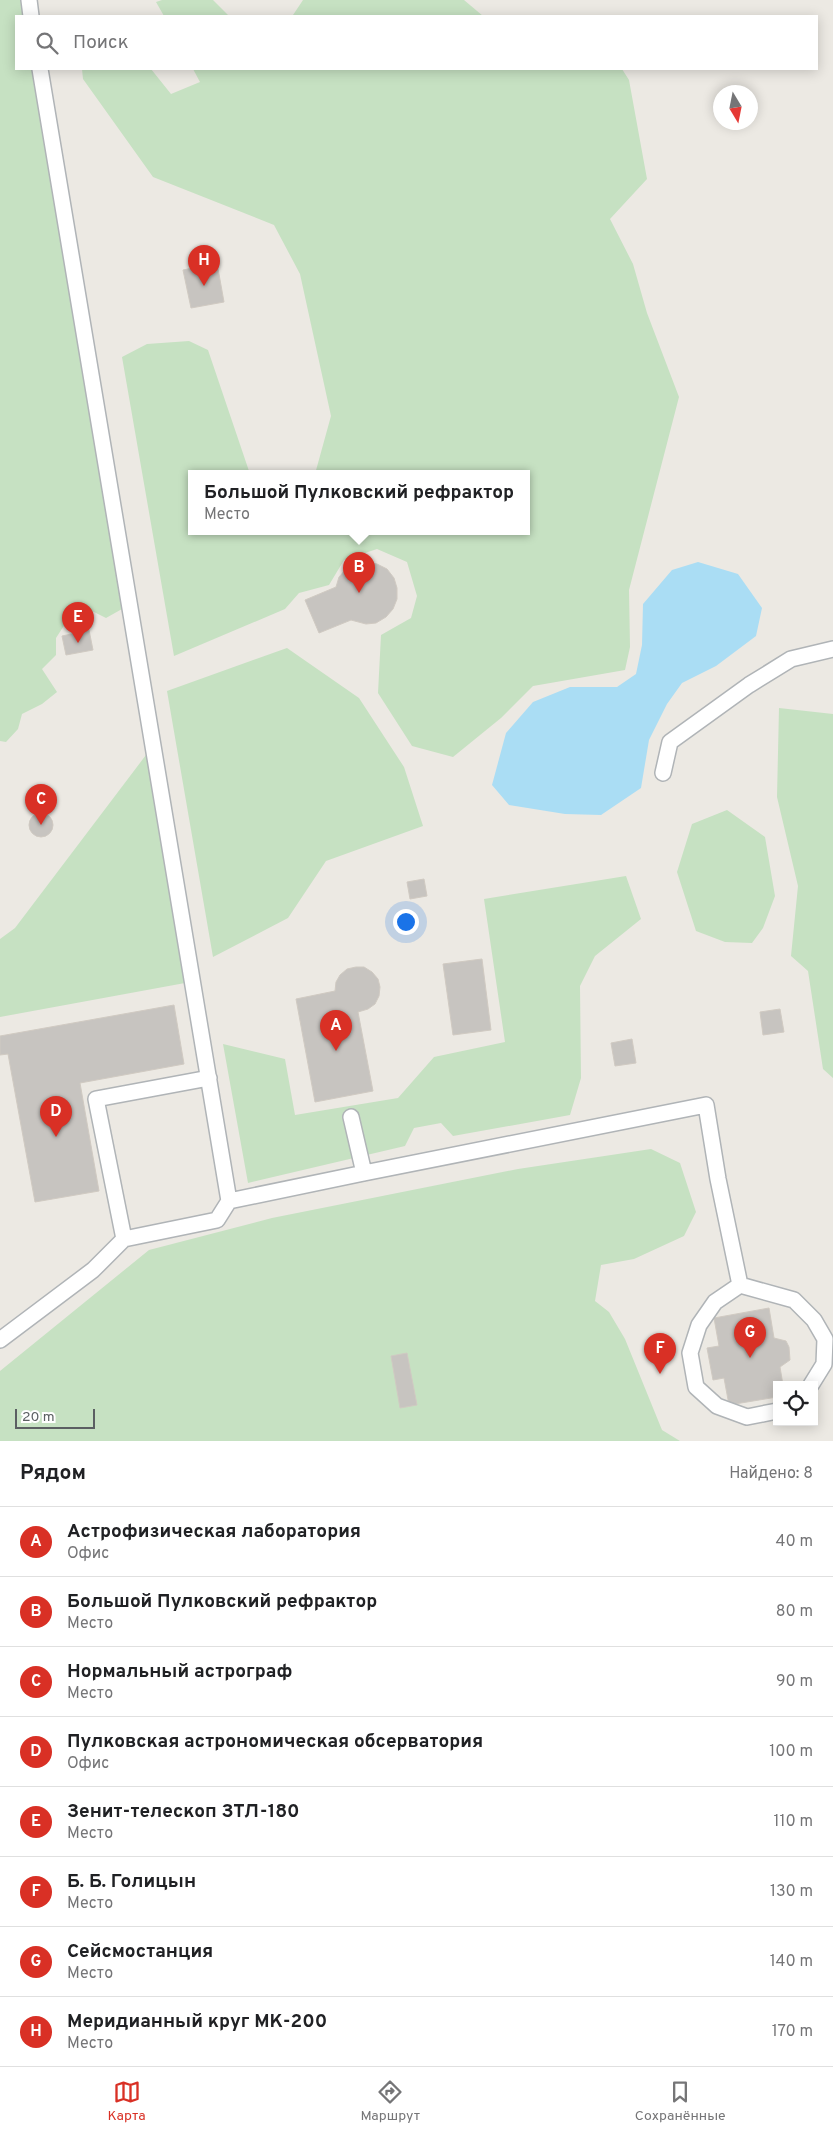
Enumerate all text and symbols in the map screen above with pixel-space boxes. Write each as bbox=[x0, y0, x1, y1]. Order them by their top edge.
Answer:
search box bbox=[15, 15, 818, 70]
icon: search bbox=[33, 29, 61, 57]
text: Поиск bbox=[73, 31, 129, 55]
north arrow bbox=[713, 85, 758, 130]
pin: H bbox=[188, 245, 220, 286]
popup bbox=[188, 470, 530, 535]
text: Большой Пулковский рефрактор bbox=[204, 481, 514, 505]
text: Место bbox=[204, 505, 250, 525]
pin: B bbox=[343, 552, 375, 593]
pin: E bbox=[62, 602, 94, 643]
pin: C bbox=[25, 784, 57, 825]
your location bbox=[393, 909, 419, 935]
pin: A bbox=[320, 1010, 352, 1051]
pin: D bbox=[40, 1096, 72, 1137]
pin: G bbox=[734, 1317, 766, 1358]
pin: F bbox=[644, 1333, 676, 1374]
map controls bbox=[773, 1381, 818, 1426]
button: locate bbox=[773, 1381, 818, 1426]
scale bar bbox=[15, 1406, 95, 1429]
text: 20 m bbox=[22, 1409, 55, 1426]
text: Рядом bbox=[20, 1460, 86, 1487]
text: Найдено: 8 bbox=[729, 1464, 813, 1484]
text: Астрофизическая лаборатория bbox=[67, 1520, 361, 1544]
text: A bbox=[30, 1532, 42, 1552]
text: 40 m bbox=[775, 1532, 813, 1552]
text: Офис bbox=[67, 1544, 109, 1564]
text: Большой Пулковский рефрактор bbox=[67, 1590, 377, 1614]
text: B bbox=[30, 1602, 42, 1622]
text: 80 m bbox=[776, 1602, 813, 1622]
text: Место bbox=[67, 1614, 113, 1634]
text: Нормальный астрограф bbox=[67, 1660, 292, 1684]
text: C bbox=[31, 1672, 41, 1692]
text: 90 m bbox=[776, 1672, 813, 1692]
text: Место bbox=[67, 1684, 113, 1704]
text: Пулковская астрономическая обсерватория bbox=[67, 1730, 483, 1754]
text: D bbox=[30, 1742, 42, 1762]
text: 100 m bbox=[769, 1742, 813, 1762]
text: Офис bbox=[67, 1754, 109, 1774]
text: Зенит-телескоп ЗТЛ-180 bbox=[67, 1800, 299, 1824]
text: E bbox=[31, 1812, 41, 1832]
text: 110 m bbox=[773, 1812, 813, 1832]
text: Место bbox=[67, 1824, 113, 1844]
text: Б. Б. Голицын bbox=[67, 1870, 196, 1894]
text: F bbox=[31, 1882, 41, 1902]
text: 130 m bbox=[770, 1882, 813, 1902]
text: Место bbox=[67, 1894, 113, 1914]
text: Сейсмостанция bbox=[67, 1940, 213, 1964]
text: G bbox=[31, 1952, 41, 1972]
text: 140 m bbox=[770, 1952, 813, 1972]
text: Место bbox=[67, 1964, 113, 1984]
text: Меридианный круг МК-200 bbox=[67, 2010, 327, 2034]
text: H bbox=[30, 2022, 42, 2042]
text: 170 m bbox=[772, 2022, 813, 2042]
text: Место bbox=[67, 2034, 113, 2054]
tab: Карта bbox=[107, 2078, 146, 2125]
tab: Маршрут bbox=[360, 2078, 420, 2125]
tab: Сохранённые bbox=[635, 2078, 726, 2125]

